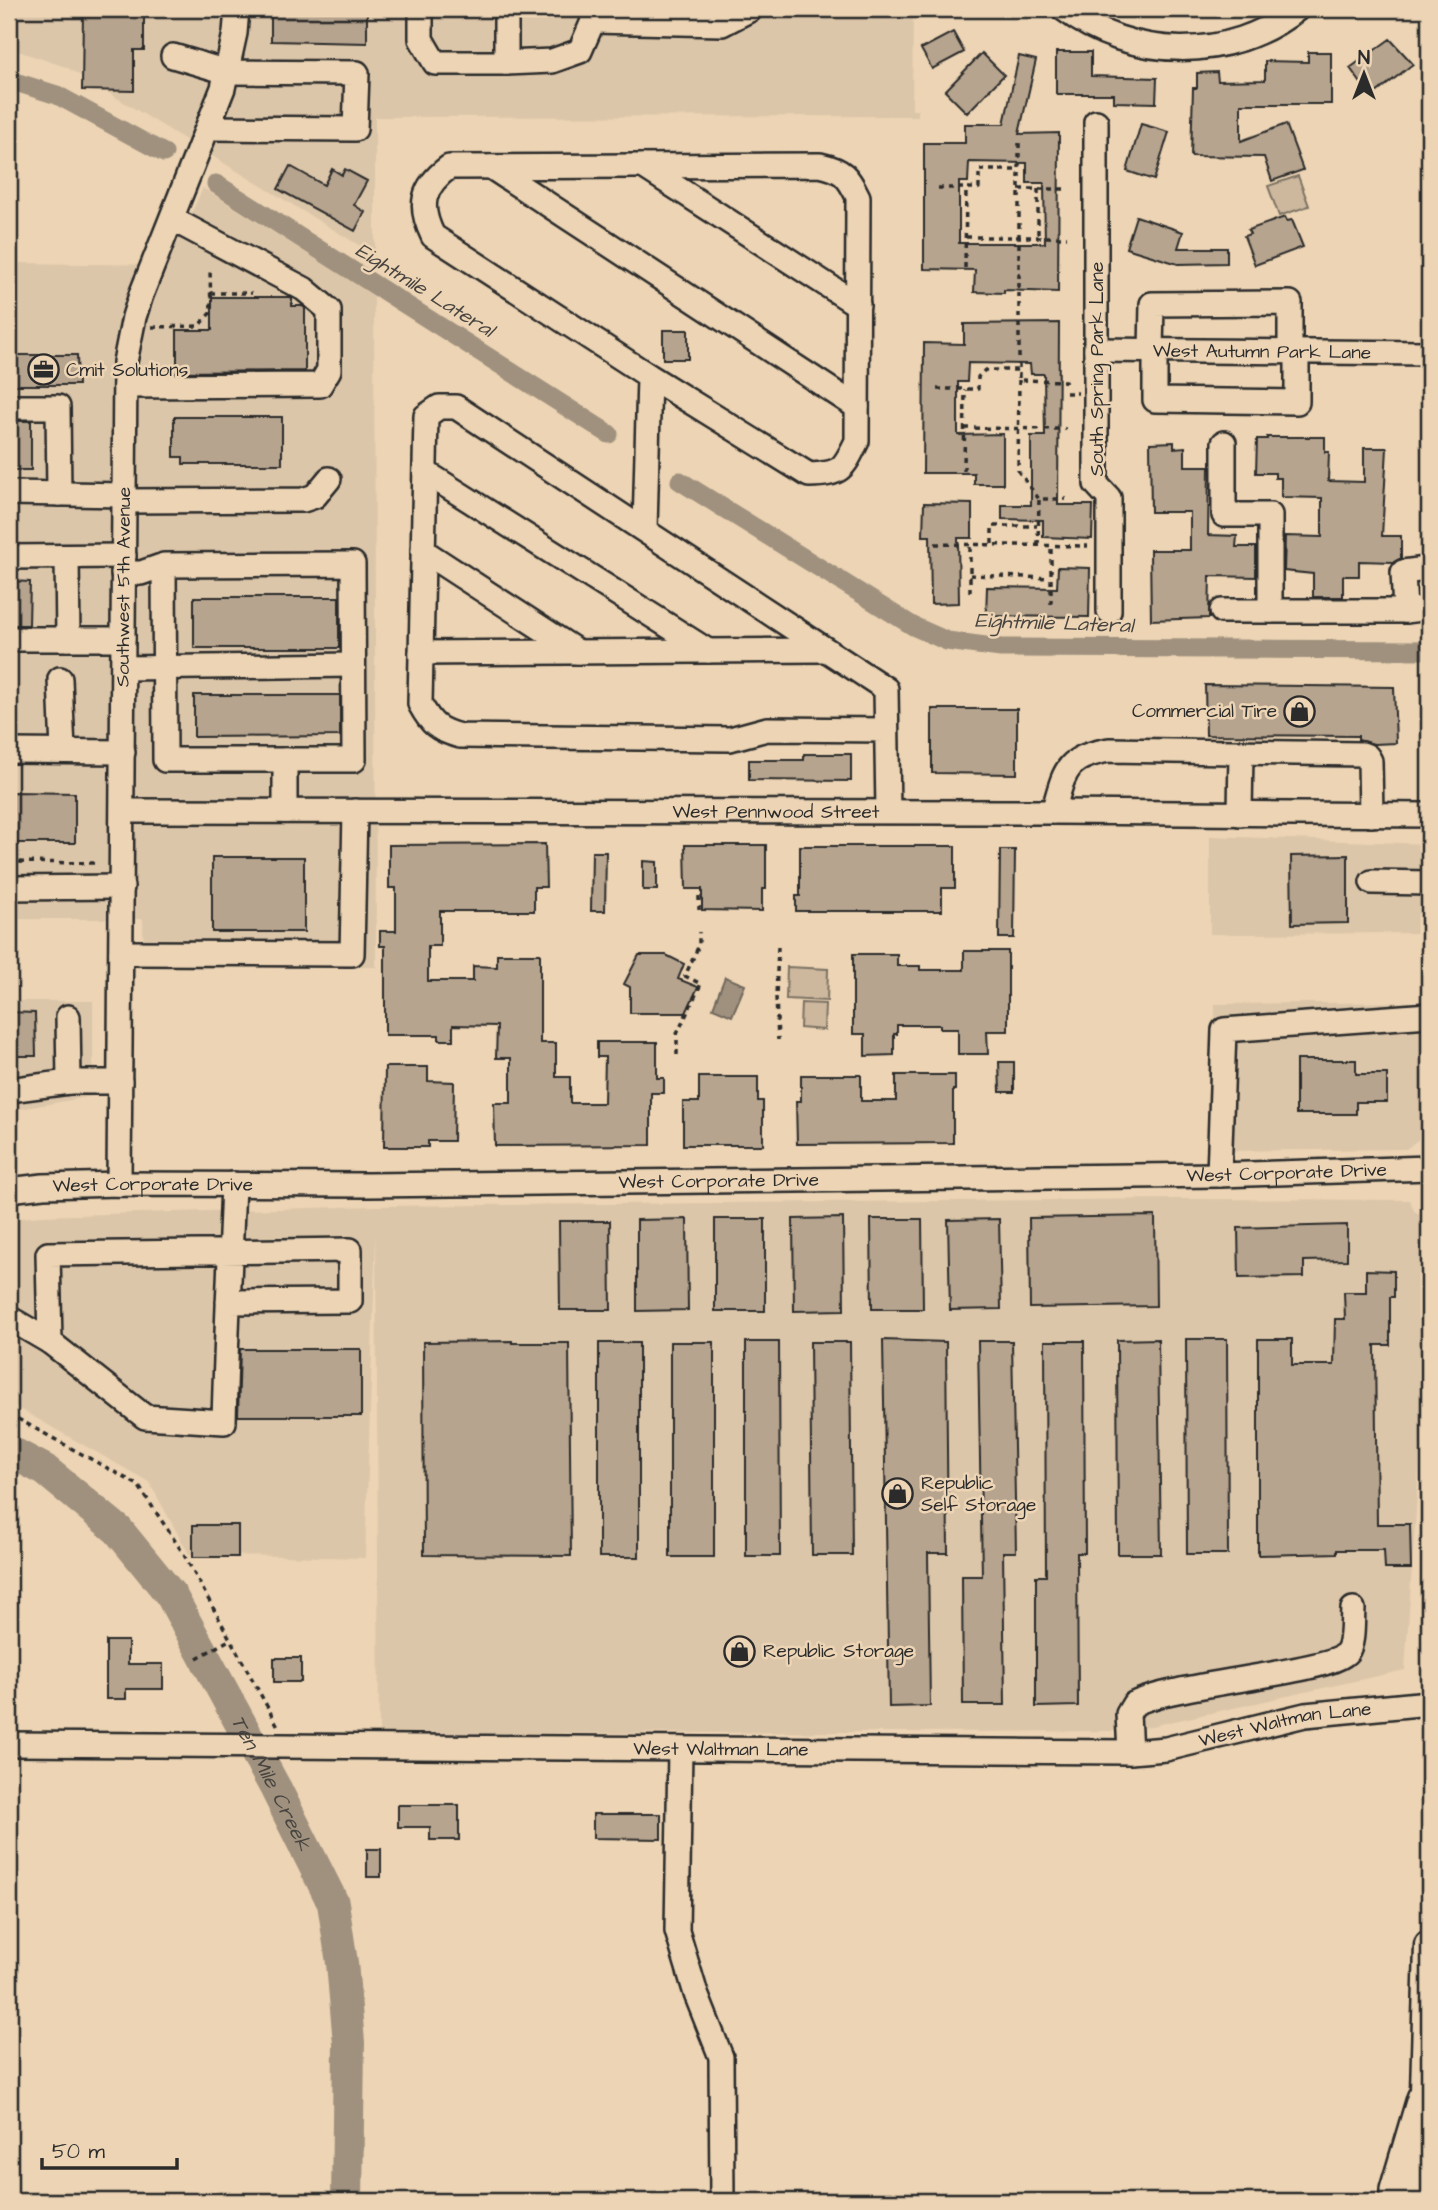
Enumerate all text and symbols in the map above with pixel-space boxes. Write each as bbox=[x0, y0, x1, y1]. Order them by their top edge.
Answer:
north arrow bbox=[1330, 38, 1400, 108]
text: N bbox=[1358, 45, 1370, 72]
water label: Eightmile Lateral bbox=[350, 236, 502, 347]
street label: South Spring Park Lane bbox=[1084, 262, 1112, 476]
street label: West Autumn Park Lane bbox=[1153, 337, 1371, 366]
office icon: Cmit Solutions bbox=[26, 353, 60, 387]
place label: Cmit Solutions bbox=[66, 357, 188, 384]
street label: Southwest 5th Avenue bbox=[109, 487, 138, 687]
water label: Eightmile Lateral bbox=[974, 606, 1136, 641]
shop icon: Commercial Tire bbox=[1283, 694, 1317, 728]
place label: Commercial Tire bbox=[1132, 698, 1277, 725]
street label: West Pennwood Street bbox=[672, 798, 880, 825]
street label: West Corporate Drive bbox=[1186, 1156, 1387, 1189]
street label: West Corporate Drive bbox=[618, 1166, 819, 1196]
street label: West Corporate Drive bbox=[52, 1170, 253, 1199]
place label: Republic Self Storage bbox=[921, 1470, 1036, 1520]
shop icon: Republic Self Storage bbox=[881, 1477, 915, 1511]
shop icon: Republic Storage bbox=[723, 1634, 757, 1668]
place label: Republic Storage bbox=[763, 1638, 914, 1666]
street label: West Waltman Lane bbox=[1196, 1695, 1372, 1754]
water label: Ten Mile Creek bbox=[224, 1710, 319, 1856]
street label: West Waltman Lane bbox=[633, 1735, 809, 1763]
scale bar bbox=[42, 2126, 177, 2170]
text: 50 m bbox=[52, 2137, 106, 2166]

